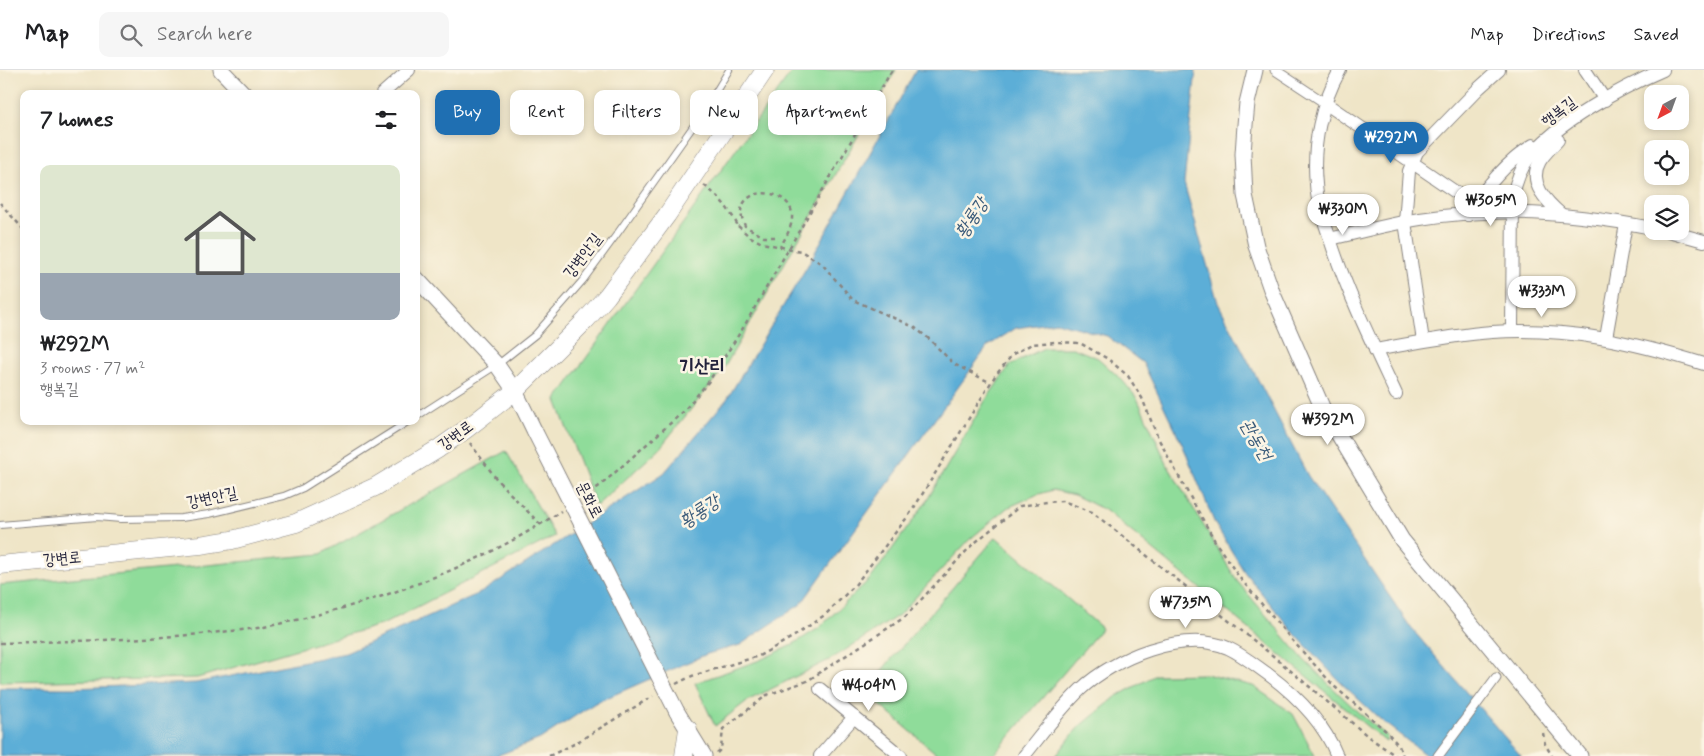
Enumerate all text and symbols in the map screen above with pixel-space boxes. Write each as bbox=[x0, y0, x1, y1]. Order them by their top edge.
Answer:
search box bbox=[99, 12, 449, 57]
text: Map bbox=[25, 19, 69, 50]
icon: search bbox=[117, 21, 145, 49]
text: Search here bbox=[157, 22, 253, 47]
text: Map bbox=[1471, 23, 1504, 47]
text: Directions bbox=[1532, 23, 1606, 47]
text: Saved bbox=[1634, 23, 1679, 47]
north arrow bbox=[1644, 85, 1689, 130]
map controls bbox=[1644, 85, 1689, 240]
chip: Buy bbox=[435, 90, 500, 135]
chip: Rent bbox=[510, 90, 584, 135]
chip: Filters bbox=[594, 90, 680, 135]
chip: New bbox=[690, 90, 758, 135]
chip: Apartment bbox=[768, 90, 886, 135]
street label: 행복길 bbox=[1537, 92, 1581, 132]
text: 7 homes bbox=[40, 106, 113, 134]
icon: filters bbox=[372, 106, 400, 134]
pin: ₩292M bbox=[1356, 122, 1426, 164]
text: ₩292M bbox=[1365, 127, 1417, 148]
button: locate bbox=[1644, 140, 1689, 185]
pin: ₩305M bbox=[1456, 184, 1526, 227]
text: ₩305M bbox=[1465, 190, 1517, 211]
water label: 황룡강 bbox=[950, 191, 995, 243]
pin: ₩330M bbox=[1308, 194, 1378, 236]
button: layers bbox=[1644, 195, 1689, 240]
icon: home bbox=[175, 198, 265, 288]
text: ₩330M bbox=[1318, 199, 1368, 220]
street label: 강변안길 bbox=[559, 229, 607, 283]
pin: ₩333M bbox=[1507, 276, 1577, 318]
text: ₩333M bbox=[1519, 281, 1565, 302]
text: ₩292M bbox=[40, 330, 109, 358]
district label: 기산리 bbox=[679, 354, 725, 379]
text: 3 rooms · 77 m² bbox=[40, 358, 145, 379]
text: 행복길 bbox=[40, 379, 79, 400]
pin: ₩392M bbox=[1293, 404, 1363, 446]
text: ₩392M bbox=[1302, 409, 1354, 430]
water label: 관동천 bbox=[1235, 415, 1278, 466]
street label: 강변로 bbox=[434, 416, 478, 456]
street label: 문화로 bbox=[571, 478, 607, 522]
street label: 강변안길 bbox=[185, 482, 239, 514]
water label: 황룡강 bbox=[675, 488, 727, 534]
street label: 강변로 bbox=[42, 547, 82, 571]
pin: ₩735M bbox=[1151, 586, 1221, 629]
text: ₩735M bbox=[1160, 592, 1212, 613]
pin: ₩404M bbox=[834, 670, 904, 712]
text: ₩404M bbox=[842, 675, 896, 696]

